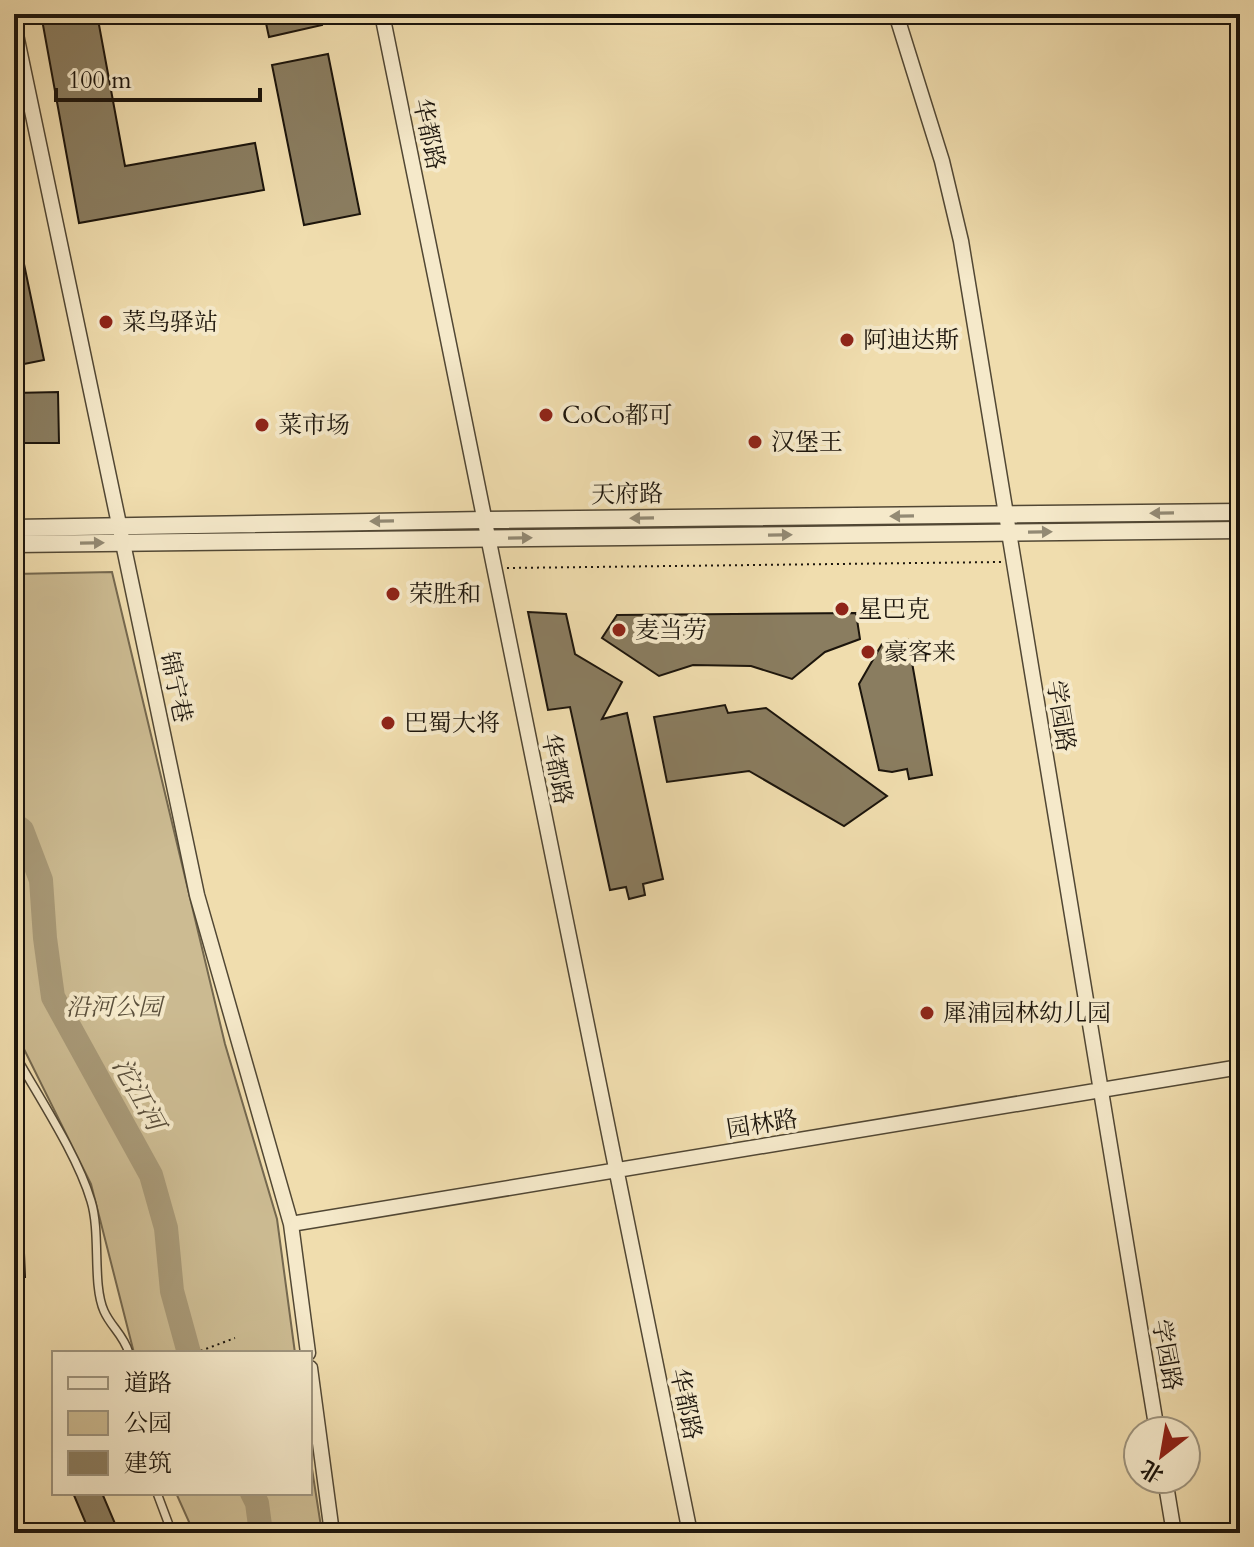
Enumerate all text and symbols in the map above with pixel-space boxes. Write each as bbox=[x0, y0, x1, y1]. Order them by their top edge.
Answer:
scale bar bbox=[56, 52, 260, 102]
text: 100 m bbox=[68, 64, 132, 97]
street label: 华都路 bbox=[405, 95, 452, 173]
place label: 菜鸟驿站 bbox=[122, 306, 218, 339]
marker: 菜鸟驿站 bbox=[97, 313, 115, 331]
place label: 阿迪达斯 bbox=[863, 324, 959, 357]
marker: 阿迪达斯 bbox=[838, 331, 856, 349]
place label: CoCo都可 bbox=[562, 399, 673, 432]
marker: CoCo都可 bbox=[537, 406, 555, 424]
place label: 菜市场 bbox=[278, 409, 350, 442]
marker: 菜市场 bbox=[253, 416, 271, 434]
place label: 汉堡王 bbox=[771, 426, 843, 459]
marker: 汉堡王 bbox=[746, 433, 764, 451]
street label: 天府路 bbox=[591, 477, 663, 512]
one-way arrow bbox=[1149, 507, 1174, 519]
one-way arrow bbox=[889, 510, 914, 522]
one-way arrow bbox=[629, 512, 654, 524]
one-way arrow bbox=[369, 515, 394, 528]
one-way arrow bbox=[1028, 526, 1053, 539]
one-way arrow bbox=[768, 529, 793, 542]
one-way arrow bbox=[508, 532, 533, 545]
one-way arrow bbox=[80, 537, 105, 549]
place label: 荣胜和 bbox=[409, 578, 481, 611]
marker: 荣胜和 bbox=[384, 585, 402, 603]
place label: 星巴克 bbox=[858, 593, 930, 626]
marker: 星巴克 bbox=[833, 600, 851, 618]
place label: 麦当劳 bbox=[635, 614, 707, 647]
marker: 麦当劳 bbox=[610, 621, 628, 639]
place label: 豪客来 bbox=[884, 636, 956, 669]
marker: 豪客来 bbox=[859, 643, 877, 661]
street label: 锦宁巷 bbox=[152, 648, 199, 726]
street label: 学园路 bbox=[1039, 678, 1082, 754]
place label: 巴蜀大将 bbox=[404, 707, 500, 740]
marker: 巴蜀大将 bbox=[379, 714, 397, 732]
street label: 华都路 bbox=[533, 731, 580, 808]
park label: 沿河公园 bbox=[66, 991, 166, 1024]
place label: 犀浦园林幼儿园 bbox=[943, 997, 1111, 1030]
marker: 犀浦园林幼儿园 bbox=[918, 1004, 936, 1022]
water label: 沱江河 bbox=[104, 1052, 175, 1140]
street label: 园林路 bbox=[724, 1103, 800, 1146]
street label: 学园路 bbox=[1144, 1317, 1189, 1393]
legend bbox=[52, 1351, 312, 1495]
street label: 华都路 bbox=[662, 1365, 709, 1443]
text: 道路 bbox=[124, 1367, 172, 1400]
text: 公园 bbox=[124, 1407, 172, 1440]
north arrow bbox=[1122, 1415, 1202, 1495]
text: 建筑 bbox=[124, 1447, 172, 1480]
text: 北 bbox=[1135, 1453, 1169, 1490]

